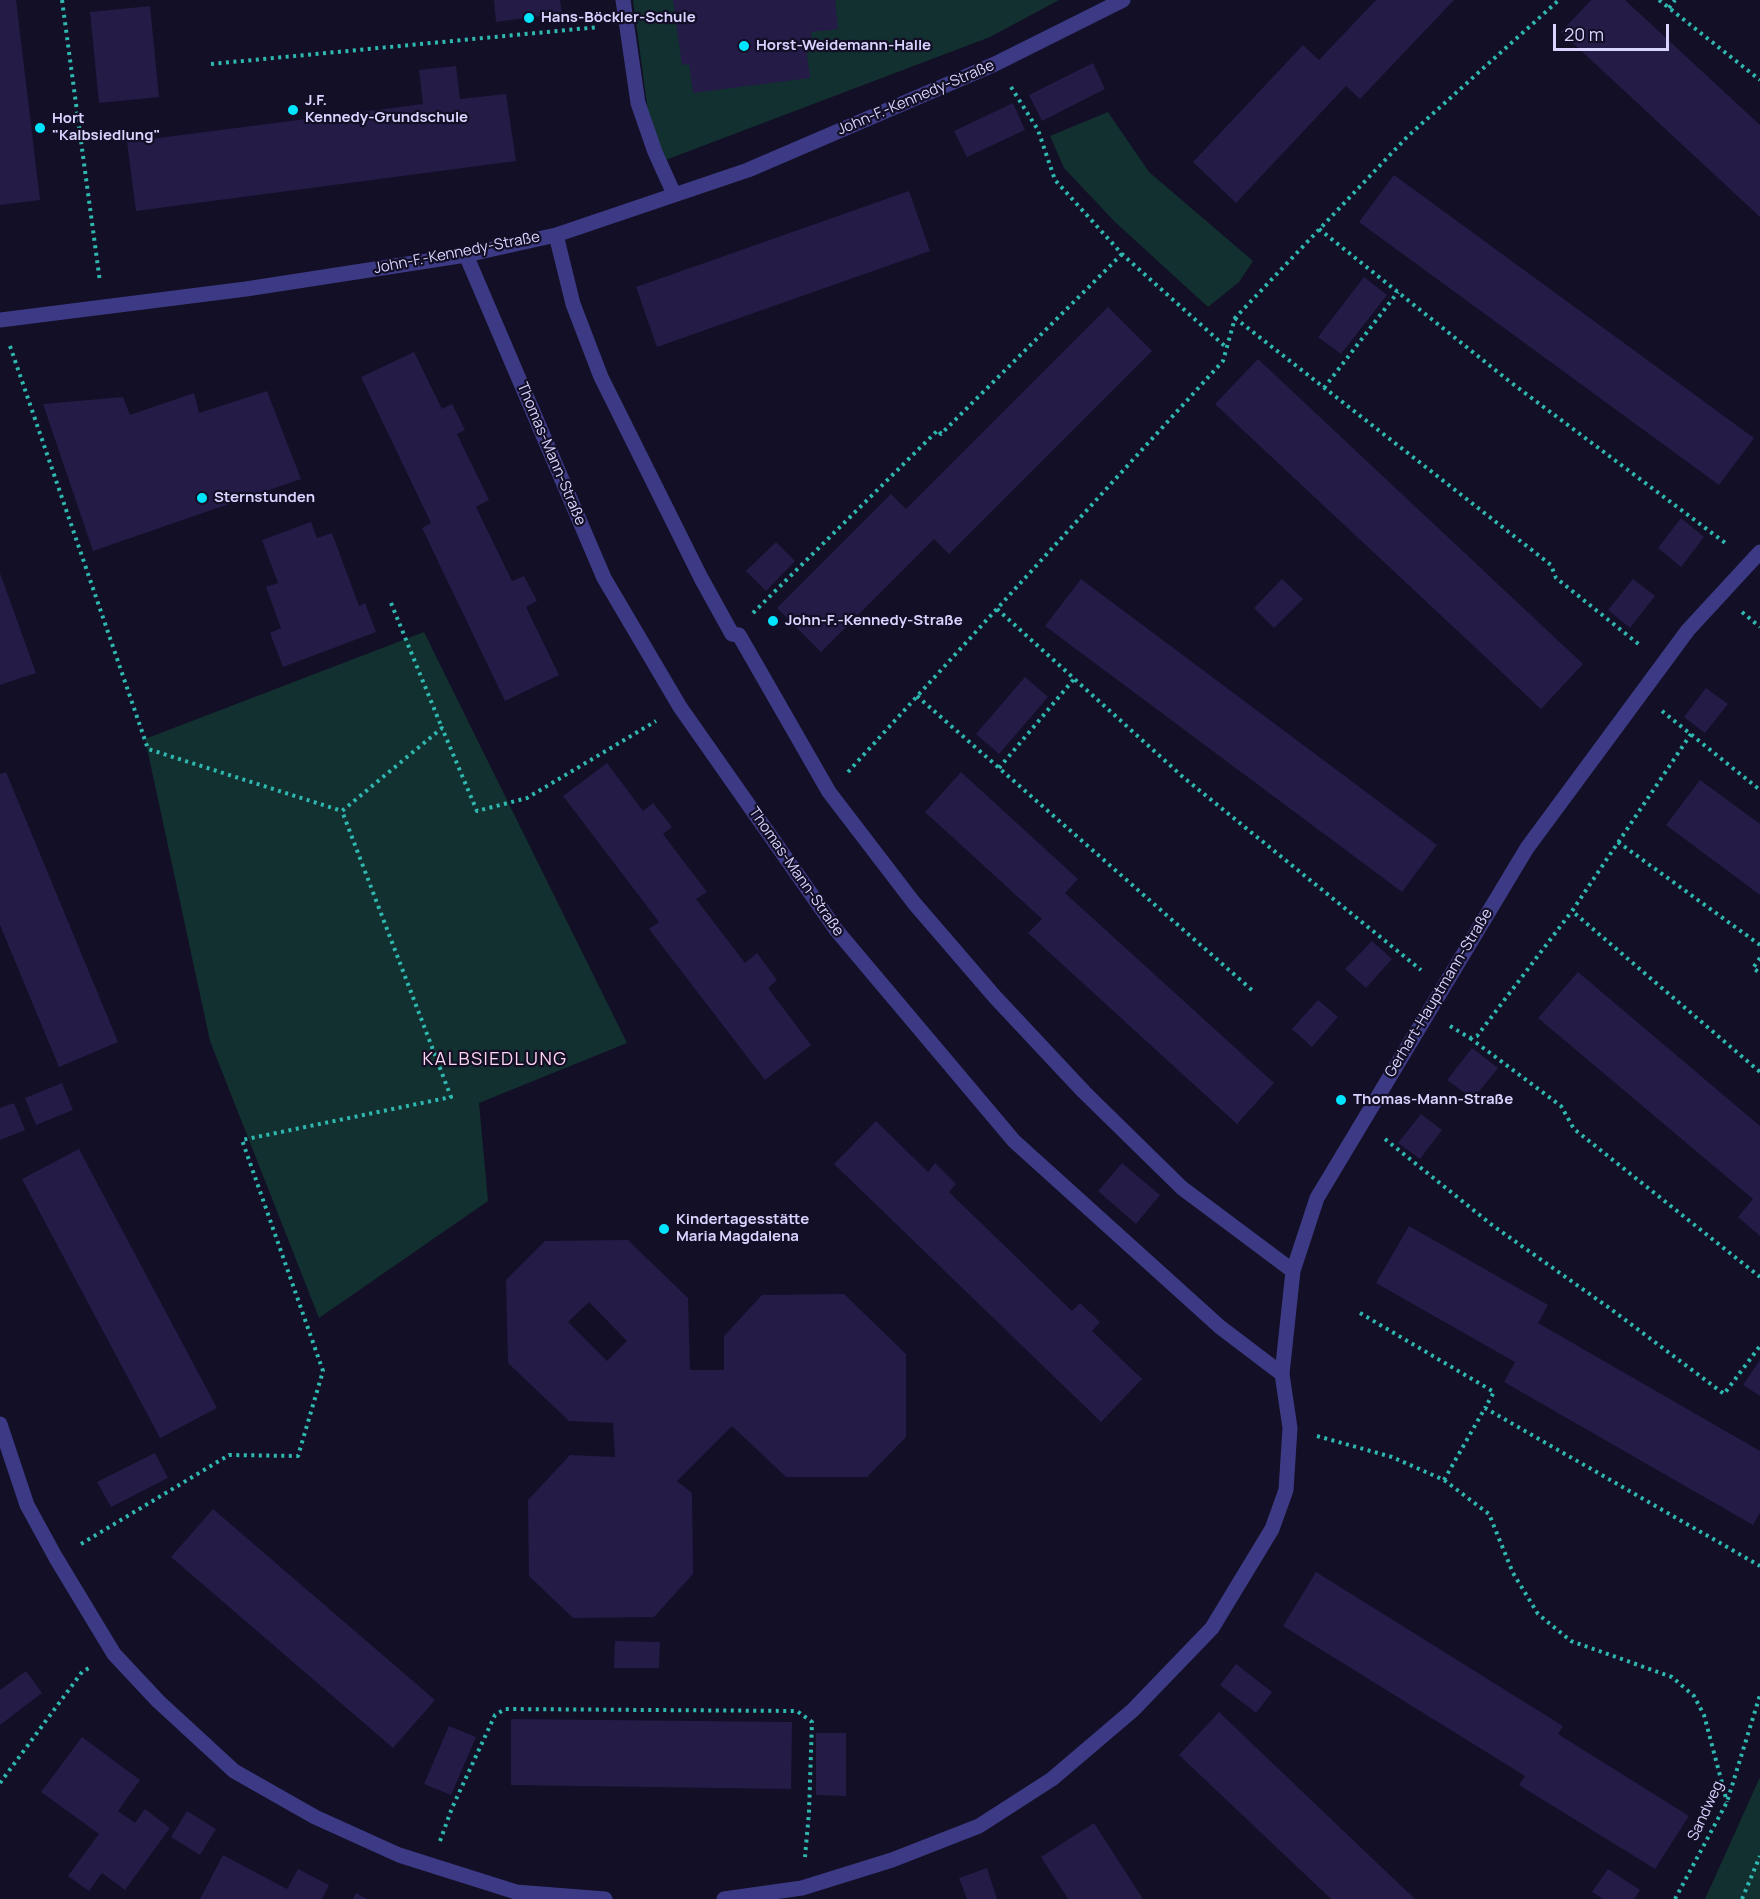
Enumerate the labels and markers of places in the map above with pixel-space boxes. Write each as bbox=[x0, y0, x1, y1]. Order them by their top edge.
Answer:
place label: Hans-Böckler-Schule bbox=[541, 9, 696, 27]
marker: Hans-Böckler-Schule bbox=[522, 11, 536, 25]
place label: Horst-Weidemann-Halle bbox=[756, 37, 931, 55]
marker: Horst-Weidemann-Halle bbox=[737, 39, 751, 53]
place label: J.F. Kennedy-Grundschule bbox=[305, 92, 468, 127]
marker: J.F. Kennedy-Grundschule bbox=[286, 103, 300, 117]
place label: Hort "Kalbsiedlung" bbox=[52, 110, 160, 145]
marker: Hort "Kalbsiedlung" bbox=[33, 121, 47, 135]
place label: Sternstunden bbox=[214, 489, 315, 507]
marker: Sternstunden bbox=[195, 491, 209, 505]
place label: John-F.-Kennedy-Straße bbox=[785, 612, 963, 630]
marker: John-F.-Kennedy-Straße bbox=[766, 614, 780, 628]
place label: Thomas-Mann-Straße bbox=[1353, 1091, 1513, 1109]
marker: Thomas-Mann-Straße bbox=[1334, 1093, 1348, 1107]
place label: Kindertagesstätte Maria Magdalena bbox=[676, 1211, 809, 1246]
marker: Kindertagesstätte Maria Magdalena bbox=[657, 1222, 671, 1236]

